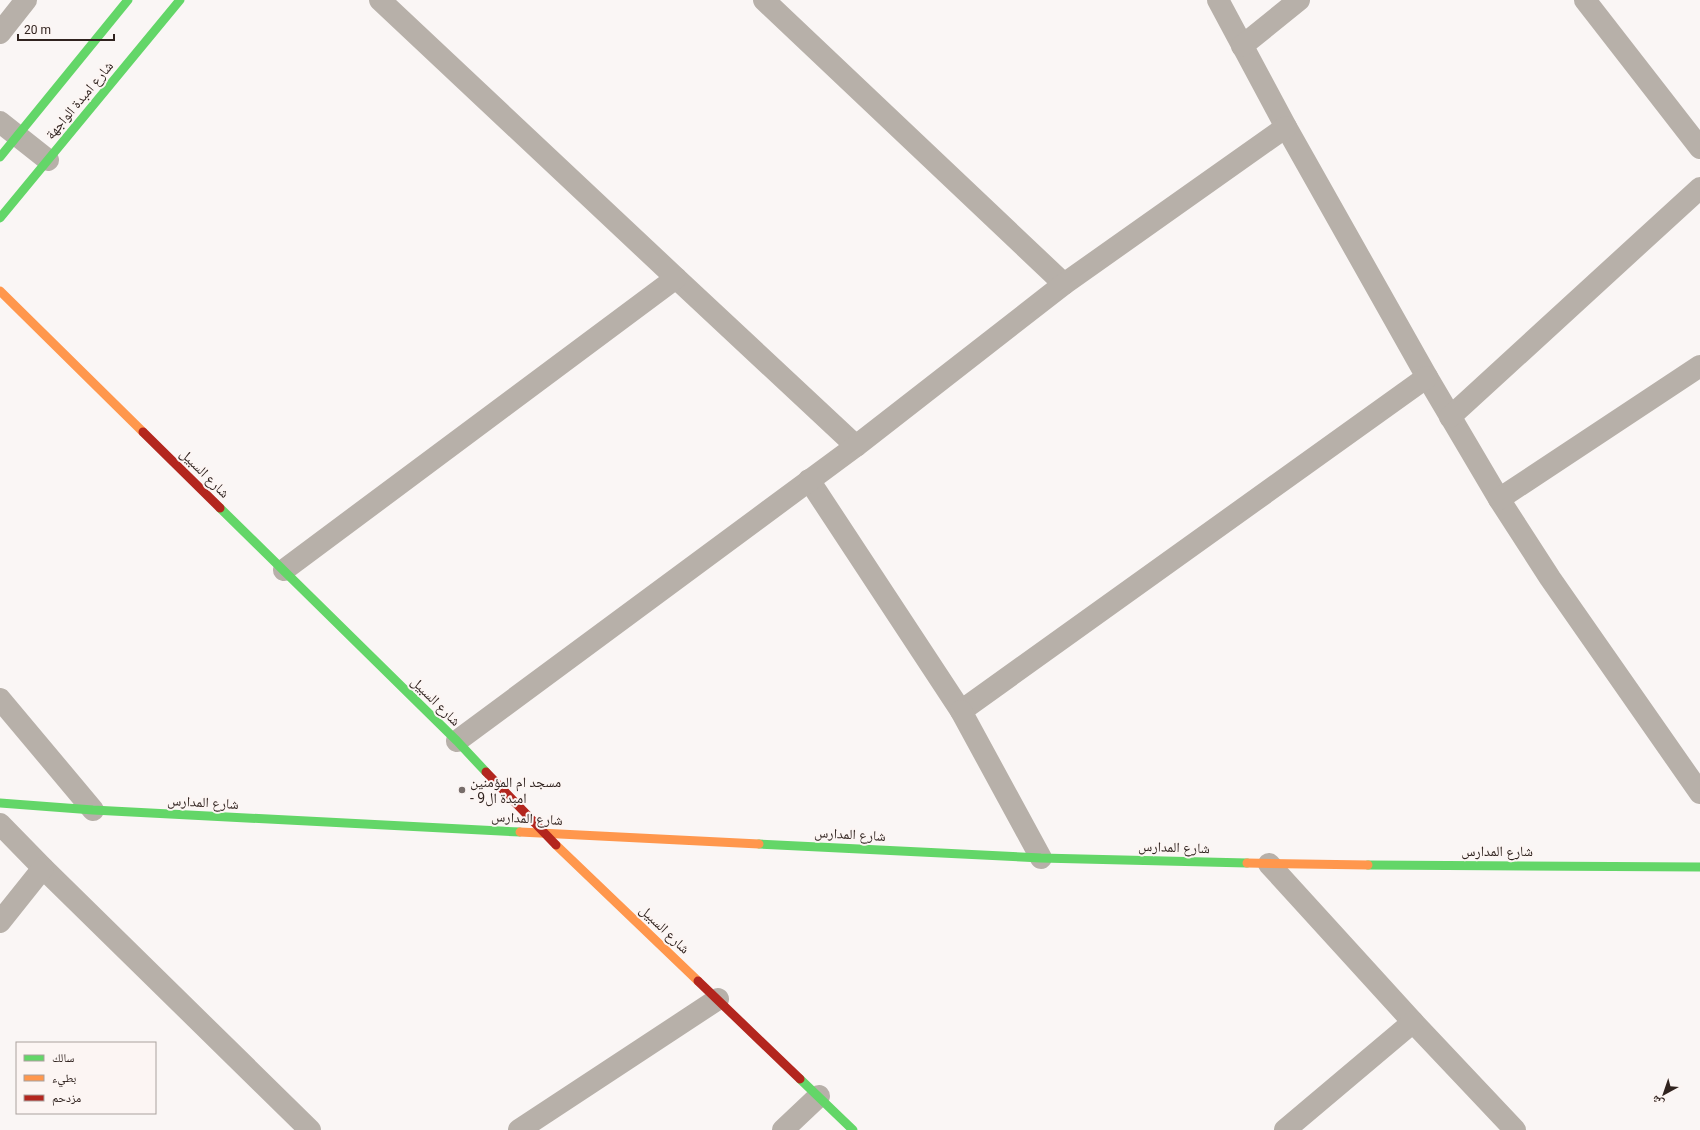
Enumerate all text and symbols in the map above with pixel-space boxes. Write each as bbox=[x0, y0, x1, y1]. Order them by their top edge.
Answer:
scale bar bbox=[18, 16, 114, 42]
text: 20 m bbox=[24, 23, 51, 37]
street label: شارع امبدة الواجهة bbox=[42, 58, 118, 143]
street label: شارع السبيل bbox=[176, 445, 233, 502]
street label: شارع السبيل bbox=[407, 673, 464, 730]
place label: مسجد ام المؤمنين - امبدة ال9 bbox=[470, 774, 561, 807]
marker: مسجد ام المؤمنين - امبدة ال9 bbox=[457, 785, 467, 795]
street label: شارع المدارس bbox=[167, 792, 239, 814]
street label: شارع المدارس bbox=[491, 808, 563, 830]
street label: شارع المدارس bbox=[814, 824, 886, 846]
street label: شارع المدارس bbox=[1138, 838, 1210, 858]
street label: شارع المدارس bbox=[1461, 843, 1533, 861]
street label: شارع السبيل bbox=[635, 901, 693, 958]
legend bbox=[16, 1042, 156, 1114]
text: سالك bbox=[52, 1051, 74, 1065]
text: بطيء bbox=[52, 1071, 76, 1088]
north arrow bbox=[1644, 1074, 1684, 1114]
text: مزدحم bbox=[52, 1091, 81, 1106]
text: ش bbox=[1649, 1092, 1667, 1110]

